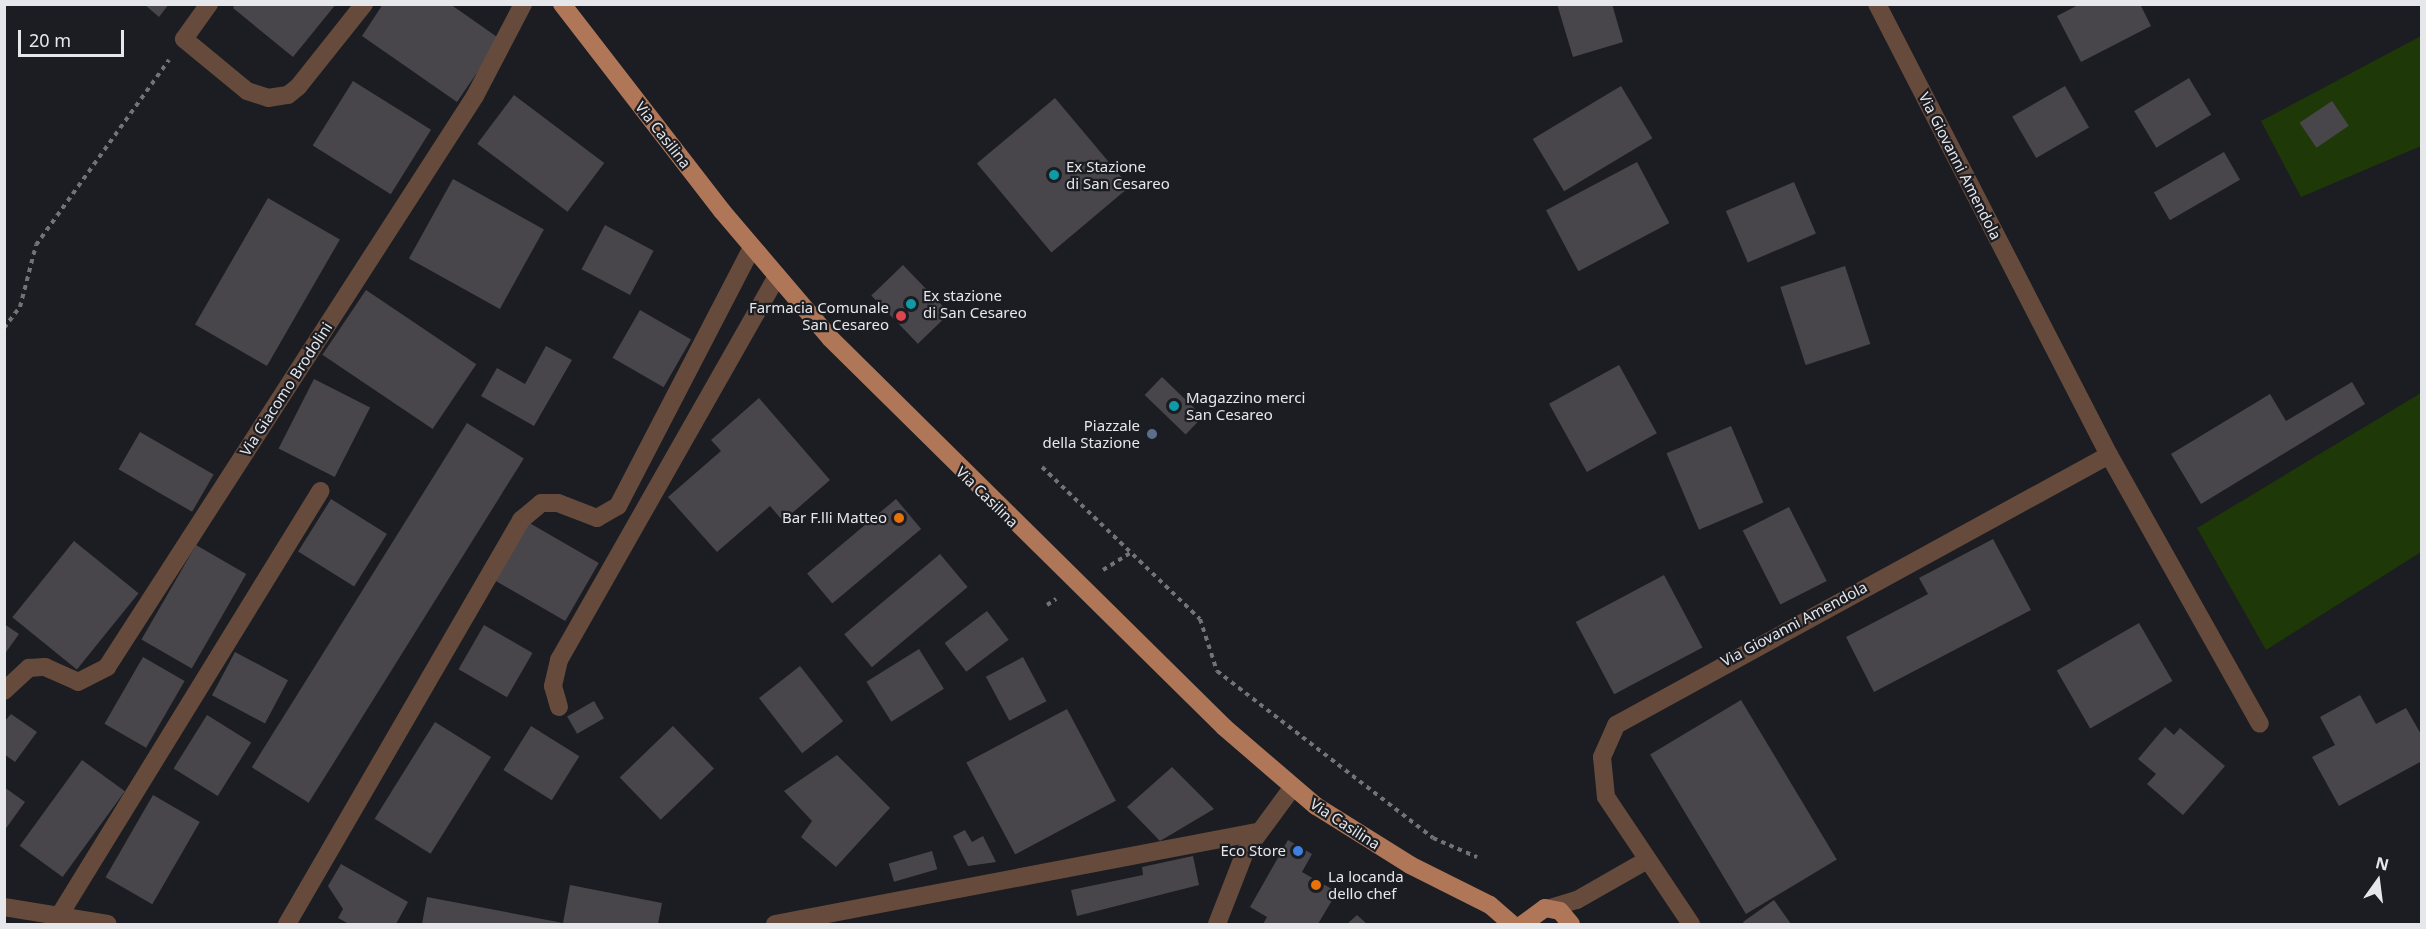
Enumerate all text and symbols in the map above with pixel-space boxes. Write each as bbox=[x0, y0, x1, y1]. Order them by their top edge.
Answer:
scale bar bbox=[21, 18, 128, 56]
text: 20 m bbox=[29, 28, 71, 52]
street label: Via Giovanni Amendola bbox=[1915, 89, 2005, 243]
street label: Via Casilina bbox=[631, 98, 695, 172]
place label: Ex Stazione di San Cesareo bbox=[1066, 157, 1170, 192]
marker: Ex Stazione di San Cesareo bbox=[1047, 168, 1061, 182]
place label: Ex stazione di San Cesareo bbox=[923, 286, 1027, 321]
marker: Ex stazione di San Cesareo bbox=[904, 297, 918, 311]
place label: Farmacia Comunale San Cesareo bbox=[749, 298, 889, 333]
marker: Farmacia Comunale San Cesareo bbox=[894, 309, 908, 323]
street label: Via Giacomo Brodolini bbox=[236, 319, 336, 459]
place label: Magazzino merci San Cesareo bbox=[1186, 388, 1305, 423]
marker: Magazzino merci San Cesareo bbox=[1167, 399, 1181, 413]
place label: Piazzale della Stazione bbox=[1042, 416, 1140, 451]
marker: Piazzale della Stazione bbox=[1145, 427, 1159, 441]
street label: Via Casilina bbox=[952, 463, 1022, 531]
place label: Bar F.lli Matteo bbox=[782, 509, 887, 527]
marker: Bar F.lli Matteo bbox=[892, 511, 906, 525]
street label: Via Giovanni Amendola bbox=[1718, 578, 1870, 670]
street label: Via Casilina bbox=[1307, 795, 1383, 853]
place label: Eco Store bbox=[1220, 842, 1286, 860]
marker: Eco Store bbox=[1291, 844, 1305, 858]
north arrow bbox=[2348, 851, 2408, 911]
text: N bbox=[2373, 851, 2391, 876]
place label: La locanda dello chef bbox=[1328, 867, 1404, 902]
marker: La locanda dello chef bbox=[1309, 878, 1323, 892]

